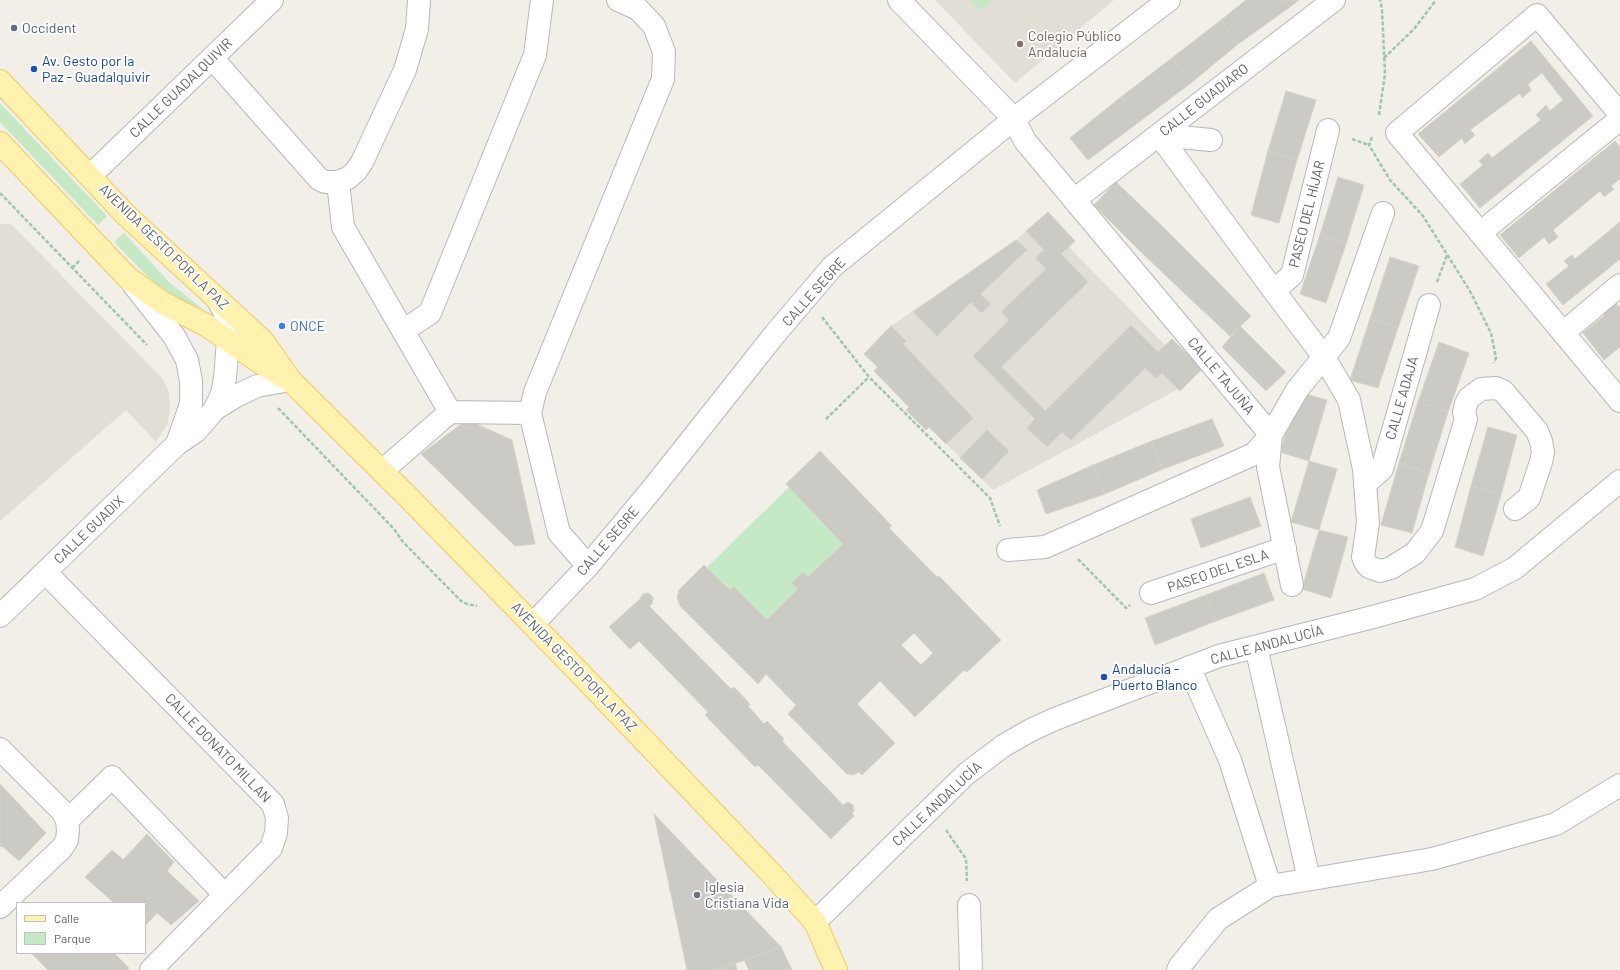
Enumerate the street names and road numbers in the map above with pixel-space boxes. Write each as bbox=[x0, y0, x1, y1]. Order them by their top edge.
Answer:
street label: CALLE GUADALQUIVIR bbox=[126, 35, 236, 141]
street label: CALLE GUADIARO bbox=[1156, 60, 1252, 140]
street label: PASEO DEL HÍJAR bbox=[1286, 159, 1328, 269]
street label: AVENIDA GESTO POR LA PAZ bbox=[96, 181, 232, 313]
street label: CALLE SEGRE bbox=[779, 254, 849, 330]
street label: CALLE TAJUÑA bbox=[1184, 334, 1258, 418]
street label: CALLE ADAJA bbox=[1382, 354, 1422, 442]
street label: CALLE GUADIX bbox=[51, 492, 127, 568]
street label: CALLE SEGRE bbox=[573, 503, 643, 579]
street label: PASEO DEL ESLA bbox=[1165, 546, 1271, 596]
street label: AVENIDA GESTO POR LA PAZ bbox=[508, 599, 640, 735]
street label: CALLE ANDALUCÍA bbox=[1209, 622, 1325, 668]
street label: CALLE DONATO MILLAN bbox=[161, 690, 275, 806]
street label: CALLE ANDALUCÍA bbox=[889, 758, 985, 850]

